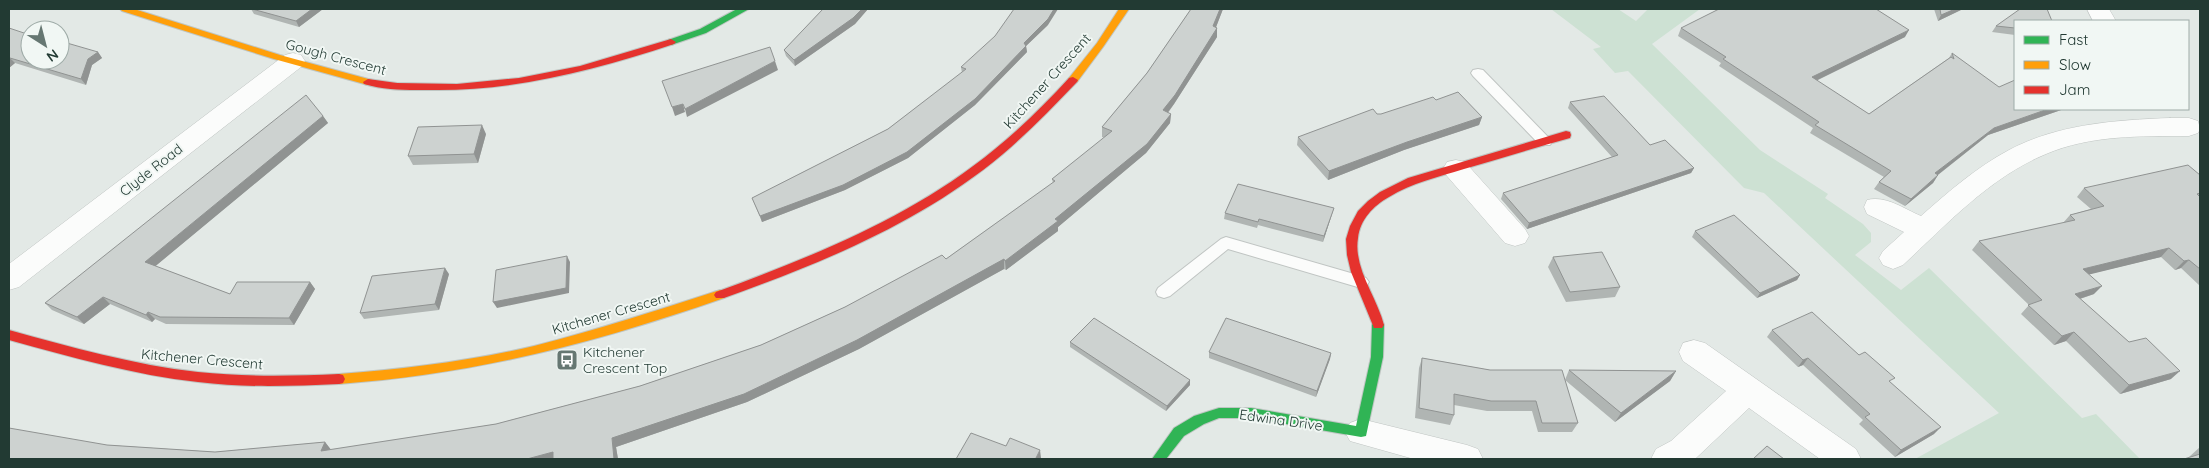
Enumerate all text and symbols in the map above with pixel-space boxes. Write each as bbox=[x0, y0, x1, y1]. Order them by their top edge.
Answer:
north arrow bbox=[20, 20, 70, 70]
legend bbox=[2014, 20, 2189, 110]
street label: Kitchener Crescent bbox=[999, 29, 1095, 132]
text: Fast bbox=[2059, 30, 2088, 49]
street label: Gough Crescent bbox=[284, 35, 388, 79]
text: N bbox=[43, 45, 62, 66]
text: Slow bbox=[2059, 55, 2091, 74]
text: Jam bbox=[2059, 80, 2090, 99]
street label: Clyde Road bbox=[116, 140, 186, 200]
street label: Kitchener Crescent bbox=[550, 287, 672, 338]
place label: Kitchener Crescent Top bbox=[583, 343, 667, 377]
street label: Kitchener Crescent bbox=[140, 345, 264, 373]
bus stop icon: Kitchener Crescent Top bbox=[555, 348, 579, 372]
street label: Edwina Drive bbox=[1238, 405, 1324, 435]

